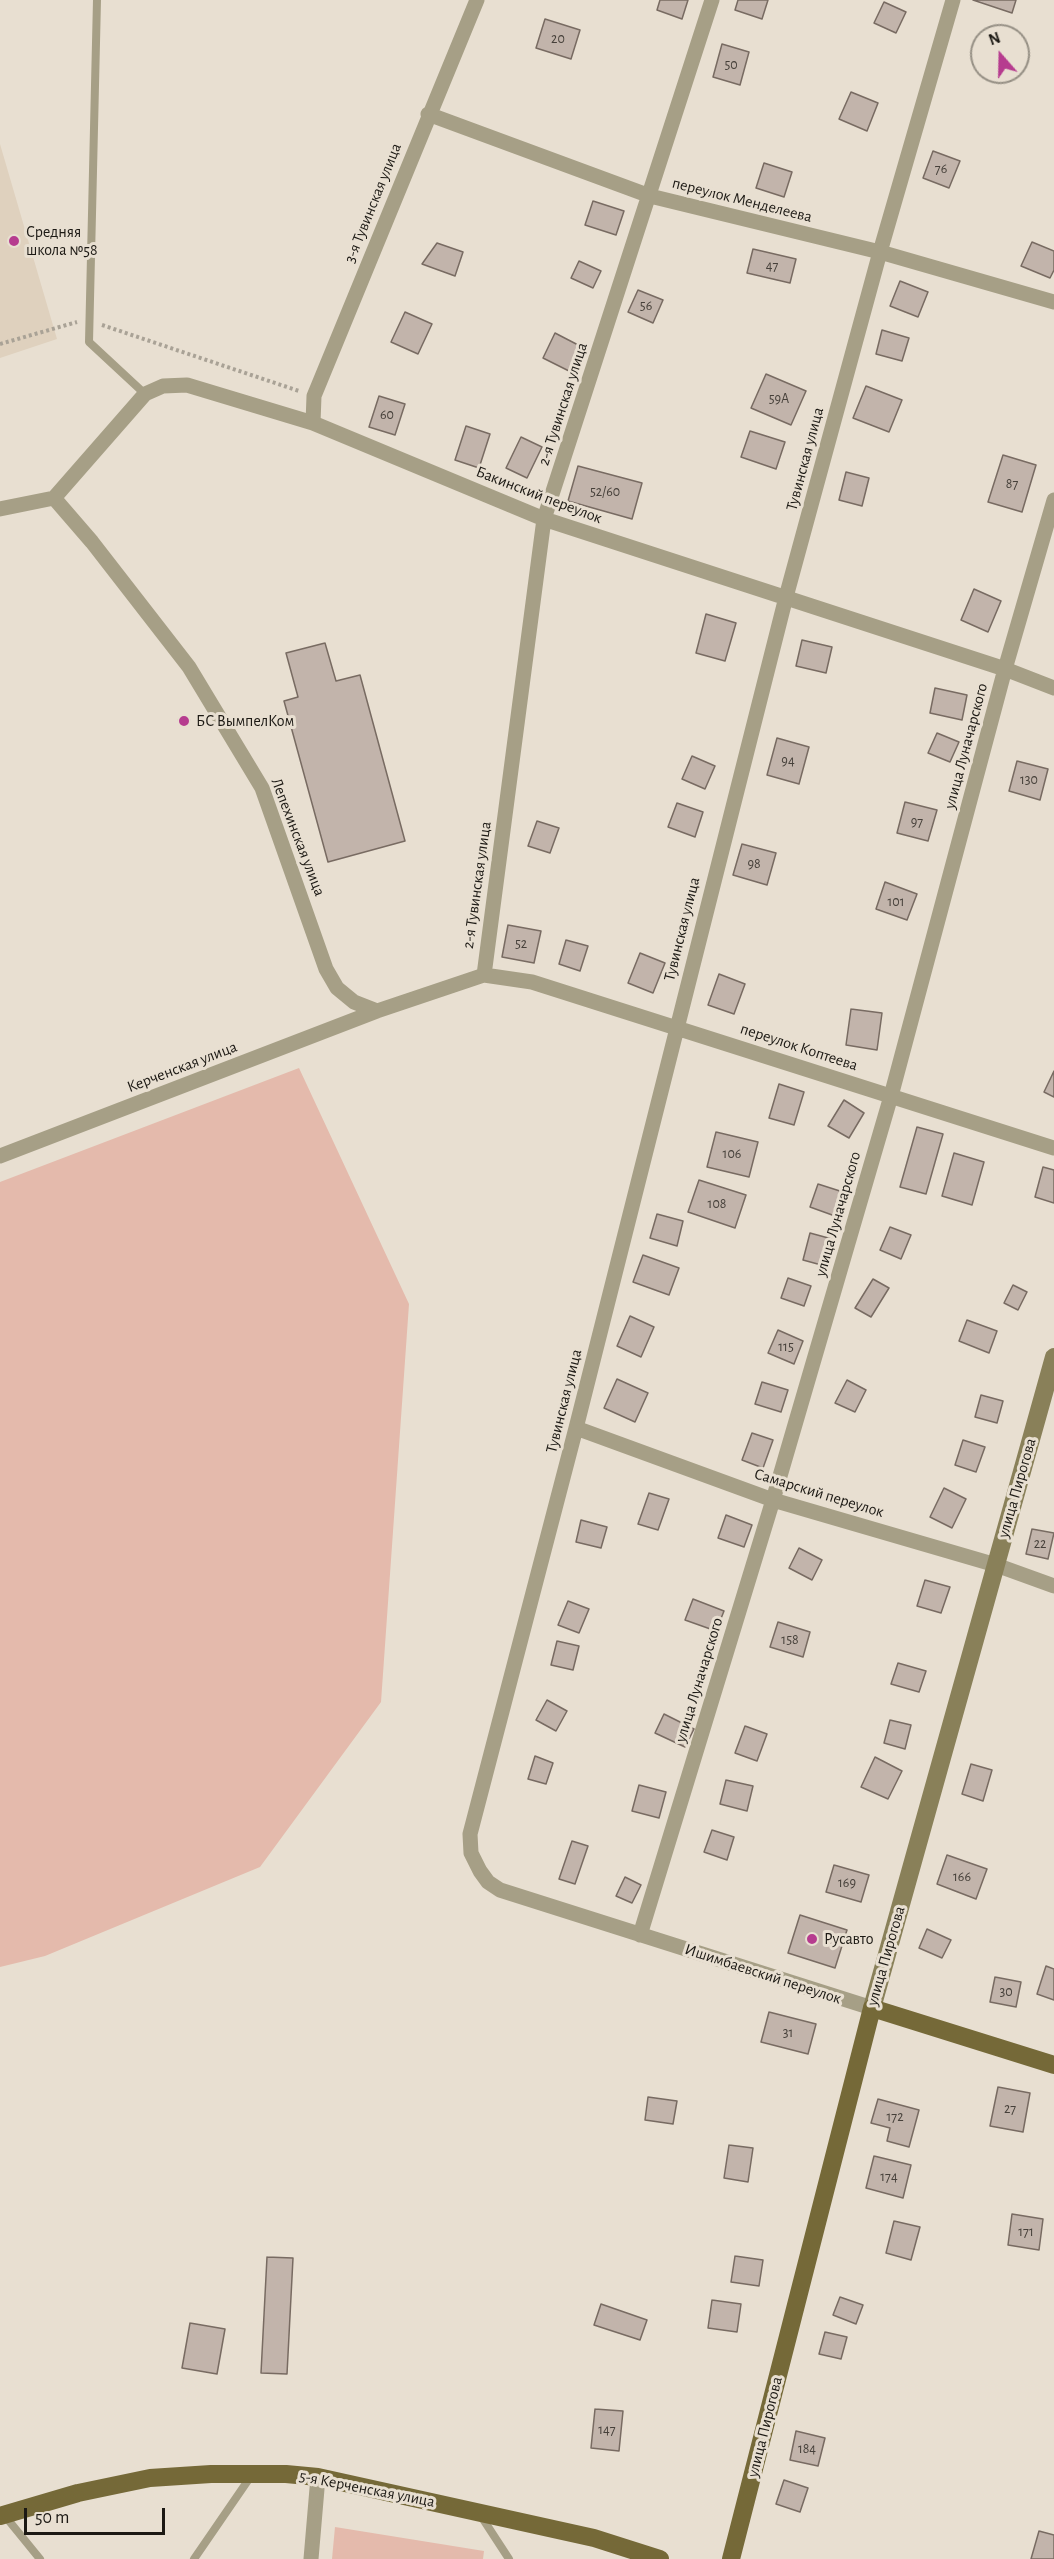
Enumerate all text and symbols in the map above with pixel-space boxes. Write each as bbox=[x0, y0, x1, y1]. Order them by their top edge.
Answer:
north arrow bbox=[970, 24, 1030, 84]
text: N bbox=[987, 30, 1002, 48]
house number: 20 bbox=[551, 31, 565, 47]
house number: 50 bbox=[724, 57, 738, 73]
street label: 3-я Тувинская улица bbox=[340, 140, 406, 266]
house number: 76 bbox=[935, 161, 947, 177]
street label: переулок Менделеева bbox=[670, 173, 814, 227]
place label: Средняя школа №58 bbox=[26, 222, 98, 260]
marker: Средняя школа №58 bbox=[7, 234, 21, 248]
house number: 47 bbox=[766, 258, 778, 274]
house number: 56 bbox=[640, 298, 652, 314]
street label: 2-я Тувинская улица bbox=[534, 340, 592, 468]
house number: 59А bbox=[769, 391, 789, 407]
street label: Тувинская улица bbox=[782, 405, 828, 513]
house number: 60 bbox=[380, 407, 394, 423]
street label: Бакинский переулок bbox=[473, 462, 605, 528]
house number: 87 bbox=[1006, 476, 1018, 492]
house number: 52/60 bbox=[590, 484, 620, 500]
street label: улица Луначарского bbox=[940, 681, 992, 811]
place label: БС ВымпелКом bbox=[196, 711, 294, 731]
marker: БС ВымпелКом bbox=[177, 714, 191, 728]
house number: 94 bbox=[781, 753, 795, 769]
house number: 130 bbox=[1020, 772, 1038, 788]
street label: Лепехинская улица bbox=[267, 775, 329, 899]
house number: 97 bbox=[911, 814, 923, 830]
street label: 2-я Тувинская улица bbox=[459, 820, 495, 950]
house number: 98 bbox=[747, 856, 761, 872]
street label: Тувинская улица bbox=[660, 875, 704, 983]
house number: 101 bbox=[887, 894, 905, 910]
house number: 52 bbox=[515, 936, 527, 952]
street label: переулок Коптеева bbox=[738, 1019, 860, 1075]
street label: Керченская улица bbox=[124, 1037, 240, 1097]
house number: 106 bbox=[723, 1146, 741, 1162]
street label: улица Луначарского bbox=[811, 1149, 865, 1279]
house number: 108 bbox=[708, 1196, 726, 1212]
house number: 115 bbox=[778, 1339, 794, 1355]
street label: Тувинская улица bbox=[542, 1347, 586, 1455]
street label: улица Пирогова bbox=[994, 1436, 1040, 1540]
street label: Самарский переулок bbox=[752, 1464, 886, 1522]
house number: 22 bbox=[1034, 1536, 1046, 1552]
street label: улица Луначарского bbox=[671, 1615, 727, 1745]
house number: 158 bbox=[781, 1632, 799, 1648]
house number: 166 bbox=[953, 1869, 971, 1885]
house number: 169 bbox=[838, 1875, 856, 1891]
street label: улица Пирогова bbox=[863, 1904, 909, 2008]
place label: Русавто bbox=[824, 1929, 873, 1949]
marker: Русавто bbox=[805, 1932, 819, 1946]
street label: Ишимбаевский переулок bbox=[682, 1940, 844, 2008]
house number: 30 bbox=[999, 1984, 1013, 2000]
house number: 31 bbox=[783, 2025, 793, 2041]
house number: 27 bbox=[1004, 2101, 1016, 2117]
house number: 172 bbox=[886, 2109, 904, 2125]
house number: 174 bbox=[880, 2169, 898, 2185]
house number: 171 bbox=[1018, 2224, 1034, 2240]
street label: улица Пирогова bbox=[743, 2375, 787, 2479]
house number: 147 bbox=[598, 2422, 616, 2438]
house number: 184 bbox=[798, 2441, 816, 2457]
street label: 5-я Керченская улица bbox=[297, 2466, 437, 2512]
scale bar bbox=[27, 2496, 168, 2534]
text: 50 m bbox=[35, 2509, 69, 2527]

